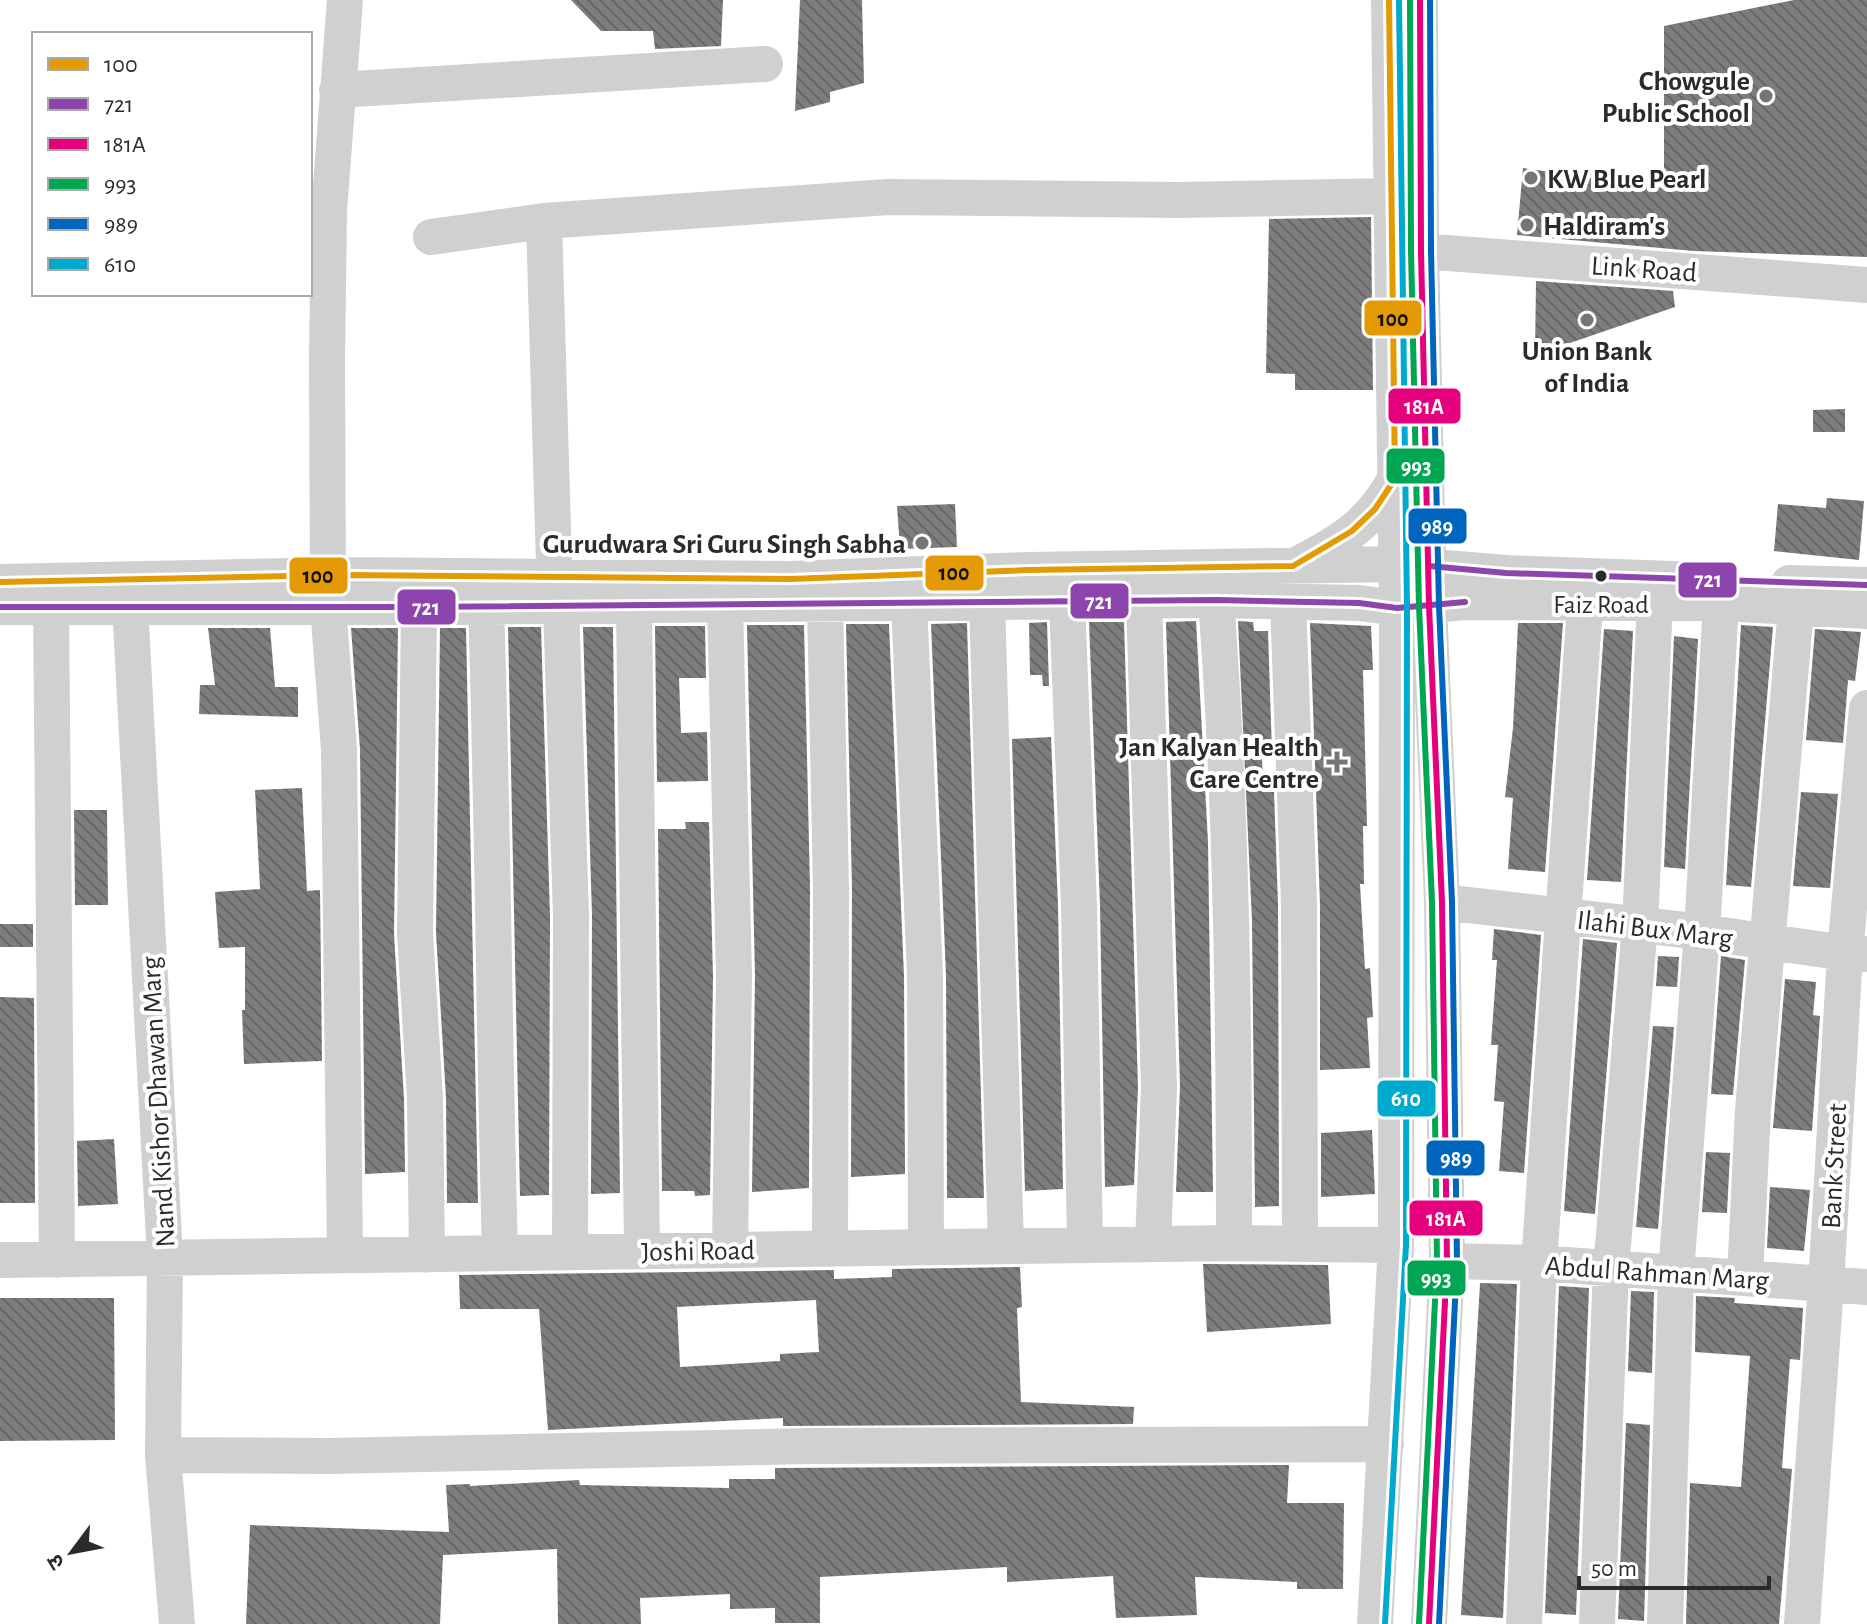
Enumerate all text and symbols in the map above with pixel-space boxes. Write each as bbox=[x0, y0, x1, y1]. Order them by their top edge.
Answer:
legend bbox=[32, 32, 312, 296]
text: 100 bbox=[104, 53, 138, 77]
place label: Chowgule Public School bbox=[1602, 68, 1750, 128]
marker: Chowgule Public School bbox=[1757, 87, 1775, 105]
text: 721 bbox=[104, 93, 133, 117]
text: 181A bbox=[104, 133, 146, 157]
place label: KW Blue Pearl bbox=[1547, 166, 1707, 194]
marker: KW Blue Pearl bbox=[1522, 169, 1540, 187]
text: 993 bbox=[104, 173, 136, 197]
text: 989 bbox=[104, 213, 138, 237]
place label: Haldiram's bbox=[1543, 213, 1665, 241]
marker: Haldiram's bbox=[1518, 216, 1536, 234]
street label: Link Road bbox=[1590, 252, 1698, 288]
text: 610 bbox=[104, 253, 136, 277]
line badge: 100 bbox=[1363, 299, 1423, 337]
text: 100 bbox=[1378, 308, 1408, 330]
marker: Union Bank of India bbox=[1578, 311, 1596, 329]
place label: Union Bank of India bbox=[1522, 338, 1652, 398]
line badge: 181A bbox=[1387, 387, 1462, 425]
text: 181A bbox=[1404, 396, 1444, 418]
line badge: 993 bbox=[1385, 447, 1446, 485]
text: 993 bbox=[1401, 456, 1431, 478]
line badge: 989 bbox=[1407, 507, 1468, 545]
text: 989 bbox=[1421, 516, 1453, 538]
place label: Gurudwara Sri Guru Singh Sabha bbox=[543, 531, 906, 559]
marker: Gurudwara Sri Guru Singh Sabha bbox=[913, 534, 931, 552]
line badge: 100 bbox=[924, 554, 985, 592]
line badge: 100 bbox=[288, 556, 349, 595]
line badge: 721 bbox=[1677, 561, 1738, 599]
text: 100 bbox=[939, 562, 969, 584]
text: 100 bbox=[303, 565, 333, 587]
marker: Faiz Road bbox=[1593, 568, 1609, 584]
text: 721 bbox=[1694, 569, 1722, 591]
line badge: 721 bbox=[1069, 582, 1130, 620]
line badge: 721 bbox=[396, 588, 457, 626]
text: 721 bbox=[1085, 591, 1113, 613]
place label: Faiz Road bbox=[1553, 592, 1649, 618]
text: 721 bbox=[412, 597, 440, 619]
place label: Jan Kalyan Health Care Centre bbox=[1119, 734, 1319, 794]
marker: Jan Kalyan Health Care Centre bbox=[1326, 751, 1348, 773]
street label: Ilahi Bux Marg bbox=[1575, 907, 1734, 953]
street label: Nand Kishor Dhawan Marg bbox=[137, 955, 181, 1248]
line badge: 610 bbox=[1376, 1079, 1437, 1118]
text: 610 bbox=[1391, 1088, 1421, 1110]
street label: Bank Street bbox=[1818, 1103, 1852, 1229]
line badge: 989 bbox=[1425, 1139, 1486, 1177]
text: 989 bbox=[1440, 1148, 1472, 1170]
line badge: 181A bbox=[1408, 1199, 1484, 1237]
text: 181A bbox=[1426, 1208, 1466, 1230]
street label: Joshi Road bbox=[641, 1237, 755, 1267]
street label: Abdul Rahman Marg bbox=[1544, 1252, 1770, 1296]
line badge: 993 bbox=[1406, 1259, 1467, 1297]
text: 993 bbox=[1421, 1268, 1451, 1290]
north arrow bbox=[32, 1512, 112, 1592]
scale bar bbox=[1579, 1540, 1769, 1590]
text: उ bbox=[43, 1550, 69, 1573]
text: 50 m bbox=[1591, 1557, 1637, 1581]

